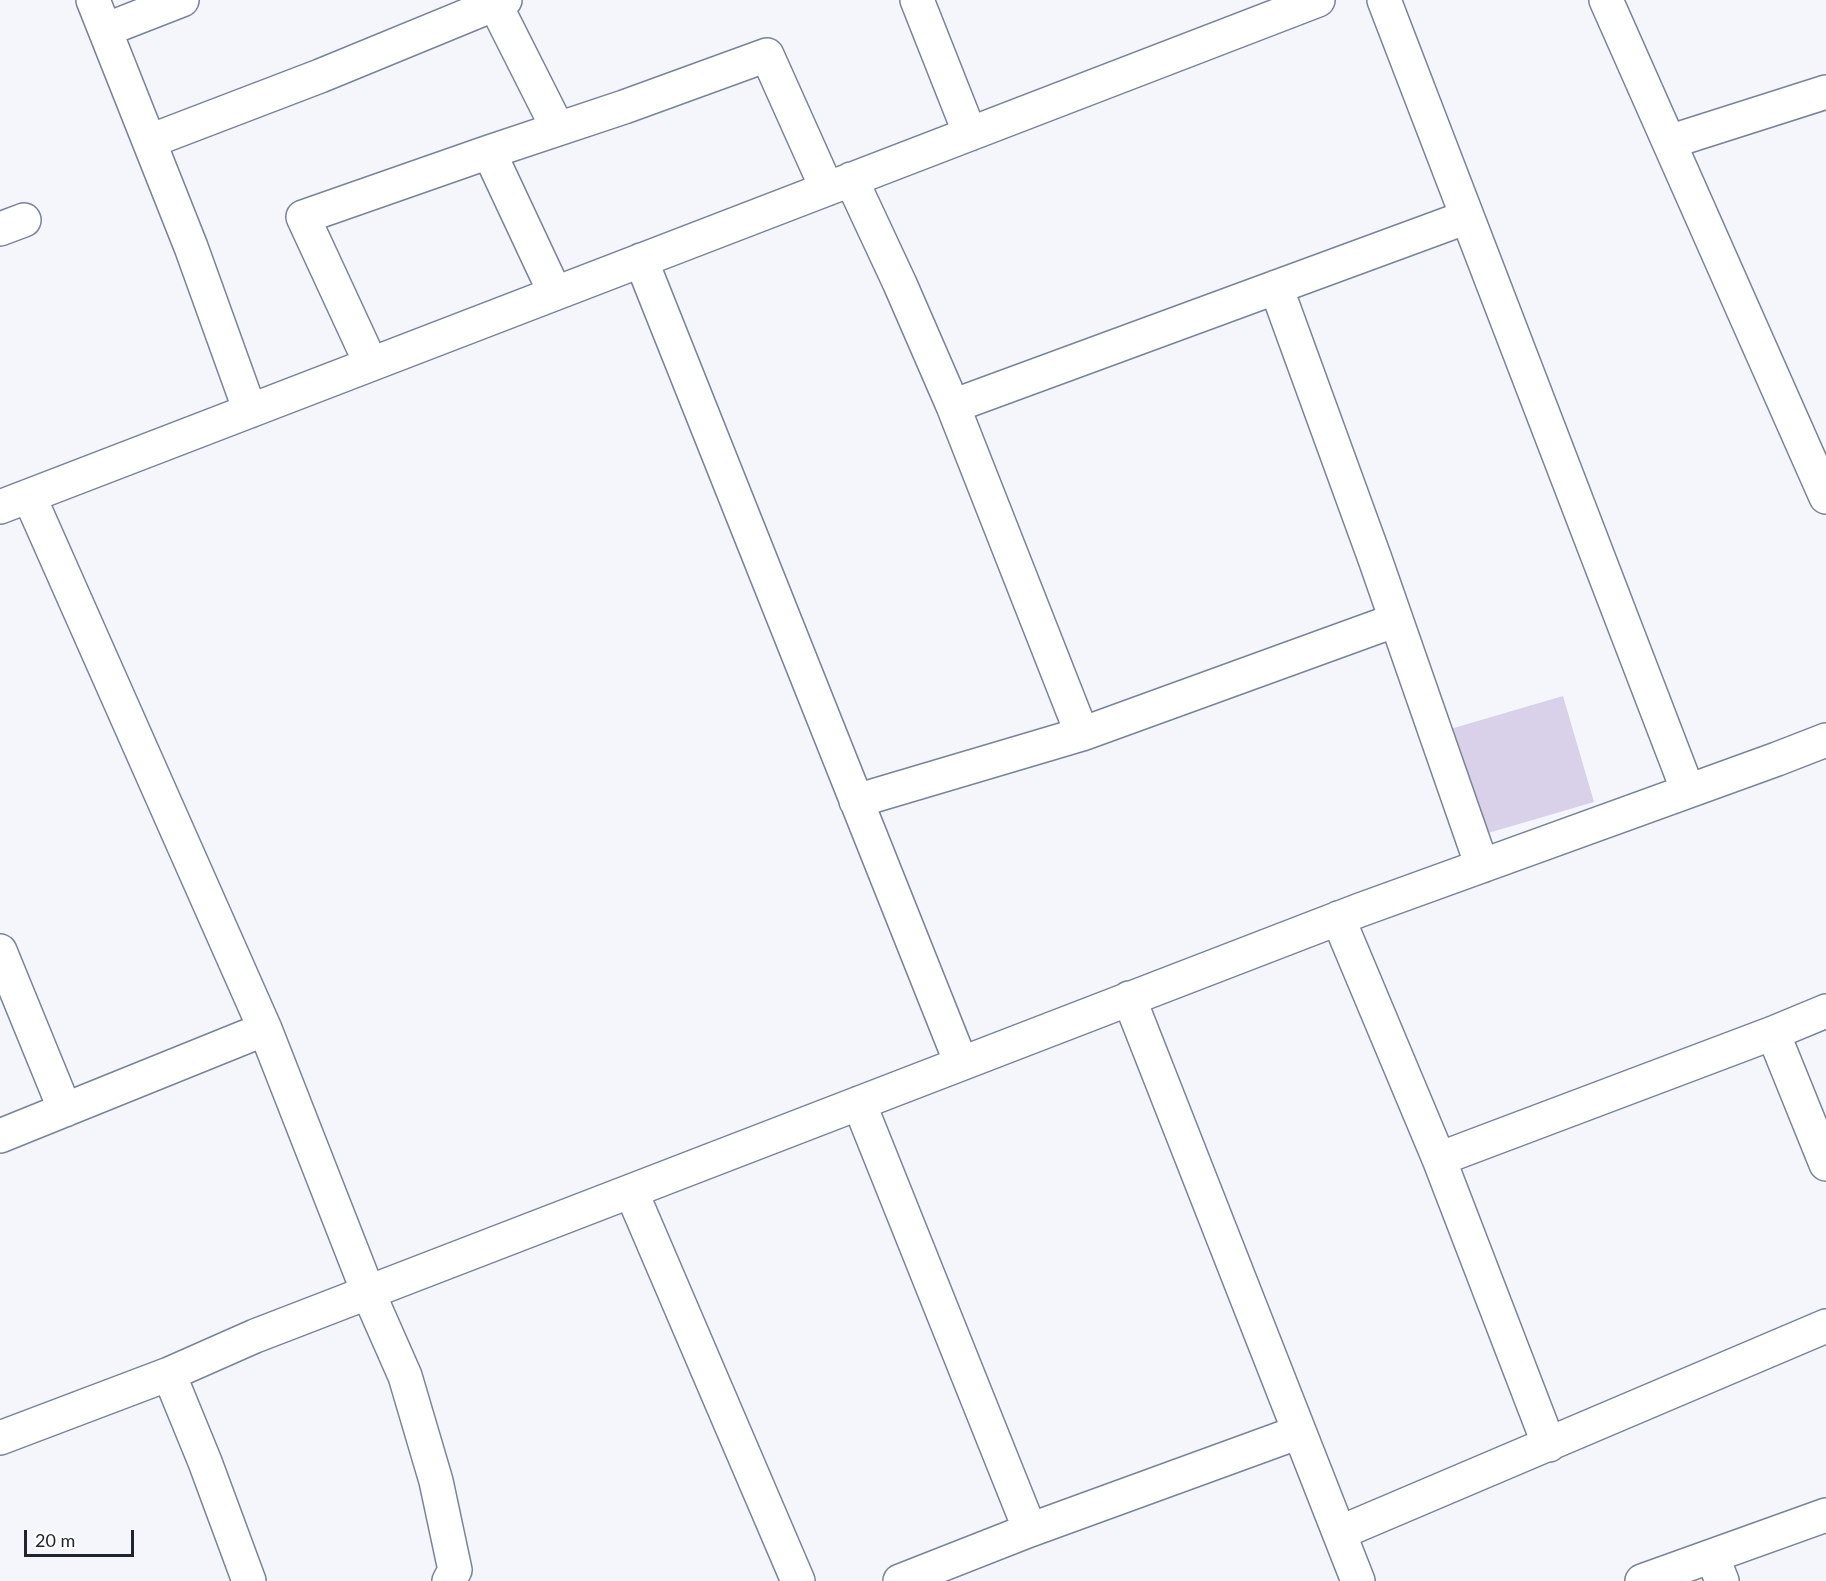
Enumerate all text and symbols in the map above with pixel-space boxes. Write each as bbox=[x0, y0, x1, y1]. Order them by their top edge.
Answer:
scale bar bbox=[27, 1518, 136, 1556]
text: 20 m bbox=[35, 1529, 75, 1551]

